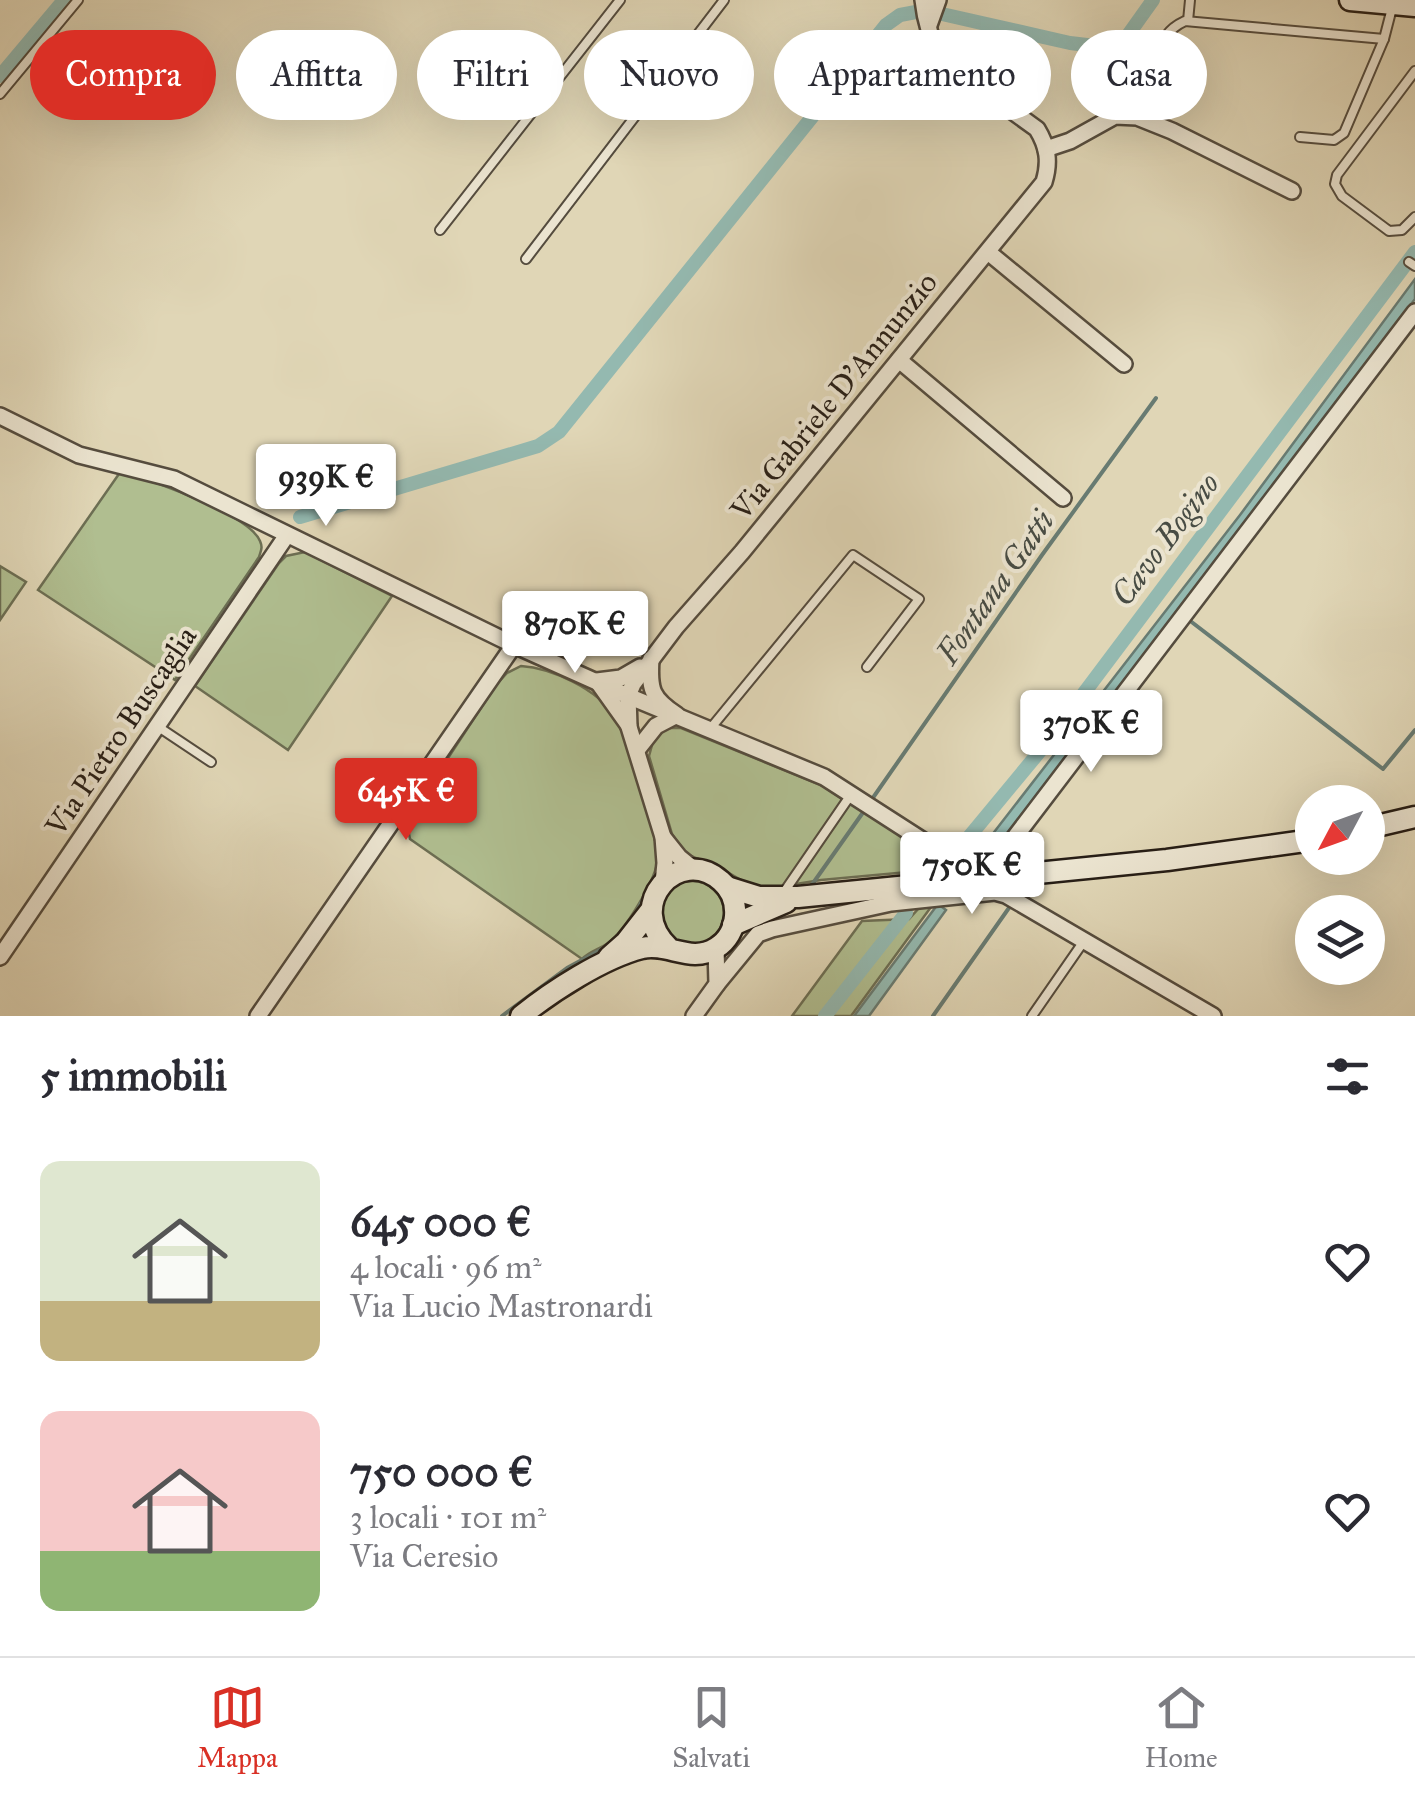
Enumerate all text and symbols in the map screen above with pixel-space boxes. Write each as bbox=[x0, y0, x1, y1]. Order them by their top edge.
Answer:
chip: Compra bbox=[30, 30, 216, 120]
chip: Affitta bbox=[236, 30, 397, 120]
chip: Filtri bbox=[417, 30, 564, 120]
chip: Nuovo bbox=[584, 30, 754, 120]
chip: Appartamento bbox=[774, 30, 1051, 120]
chip: Casa bbox=[1071, 30, 1207, 120]
street label: Via Gabriele D'Annunzio bbox=[722, 265, 945, 528]
pin: 939K € bbox=[245, 444, 407, 529]
text: 939K € bbox=[278, 457, 374, 496]
water label: Cavo Bogino bbox=[1103, 465, 1228, 613]
water label: Fontana Gatti bbox=[927, 503, 1063, 673]
pin: 870K € bbox=[494, 591, 656, 676]
text: 870K € bbox=[524, 604, 626, 643]
street label: Via Pietro Buscaglia bbox=[37, 619, 205, 843]
pin: 370K € bbox=[1010, 690, 1172, 775]
text: 370K € bbox=[1042, 703, 1140, 742]
pin: 645K € bbox=[325, 758, 487, 843]
text: 645K € bbox=[357, 771, 455, 810]
north arrow bbox=[1295, 785, 1385, 875]
map controls bbox=[1295, 785, 1385, 985]
pin: 750K € bbox=[891, 832, 1053, 917]
text: 750K € bbox=[922, 845, 1022, 884]
button: layers bbox=[1295, 895, 1385, 985]
icon: filters bbox=[1320, 1049, 1375, 1104]
text: 5 immobili bbox=[40, 1050, 227, 1102]
text: 645 000 € bbox=[350, 1196, 531, 1248]
icon: home bbox=[120, 1201, 240, 1321]
icon: heart bbox=[1320, 1234, 1375, 1289]
text: 4 locali · 96 m² bbox=[350, 1248, 542, 1287]
text: Via Lucio Mastronardi bbox=[350, 1287, 653, 1326]
text: 750 000 € bbox=[350, 1446, 533, 1498]
icon: home bbox=[120, 1451, 240, 1571]
icon: heart bbox=[1320, 1484, 1375, 1539]
text: 3 locali · 101 m² bbox=[350, 1498, 546, 1537]
text: Via Ceresio bbox=[350, 1537, 498, 1576]
tab: Mappa bbox=[197, 1680, 278, 1775]
tab: Salvati bbox=[672, 1680, 750, 1775]
tab: Home bbox=[1145, 1680, 1218, 1775]

